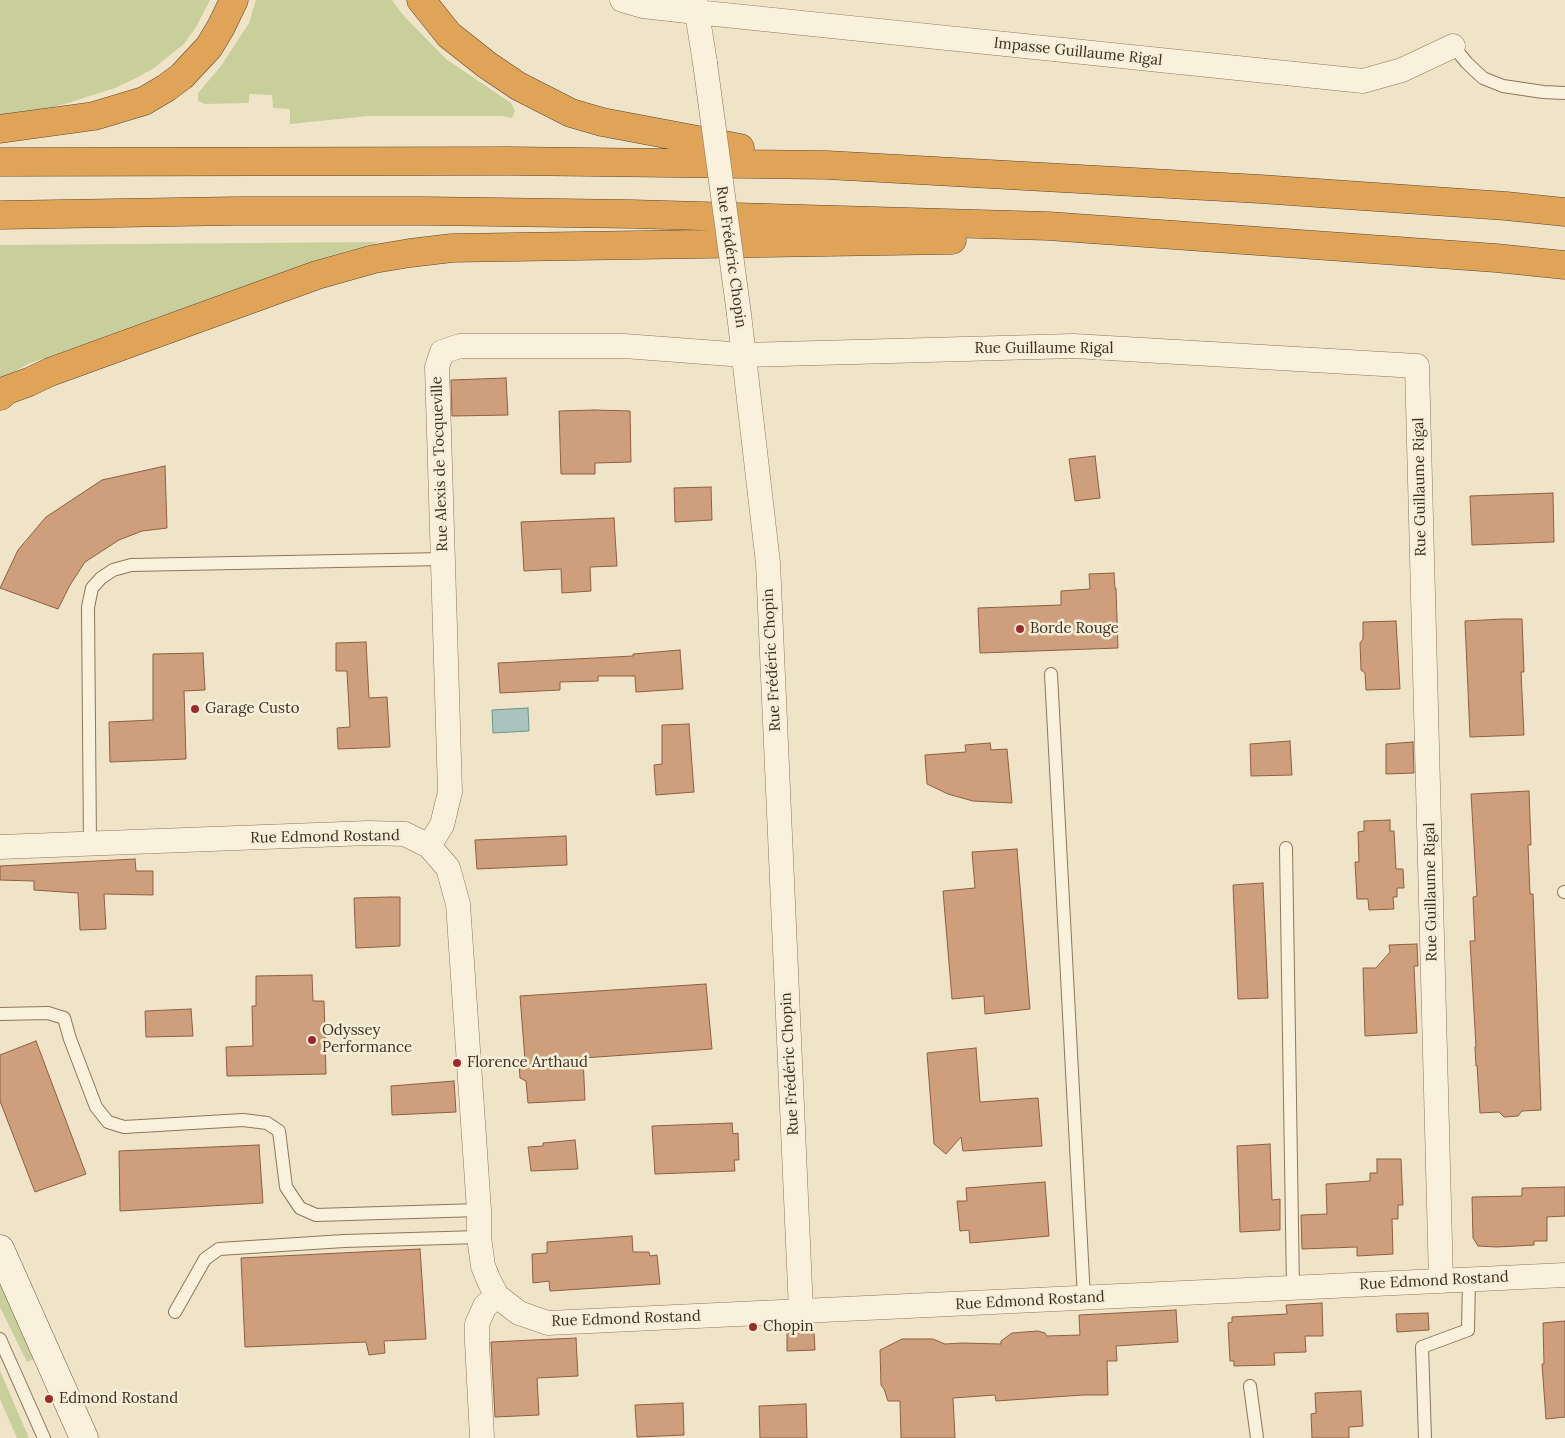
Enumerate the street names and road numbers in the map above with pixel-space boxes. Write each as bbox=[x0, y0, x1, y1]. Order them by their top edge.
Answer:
street label: Impasse Guillaume Rigal bbox=[993, 34, 1163, 70]
street label: Rue Frédéric Chopin bbox=[712, 185, 750, 329]
street label: Rue Guillaume Rigal bbox=[974, 340, 1114, 358]
street label: Rue Alexis de Tocqueville bbox=[428, 376, 452, 552]
street label: Rue Guillaume Rigal bbox=[1410, 417, 1430, 557]
street label: Rue Frédéric Chopin bbox=[759, 588, 785, 732]
street label: Rue Guillaume Rigal bbox=[1421, 822, 1441, 962]
street label: Rue Edmond Rostand bbox=[250, 827, 400, 847]
street label: Rue Frédéric Chopin bbox=[777, 992, 803, 1136]
street label: Rue Edmond Rostand bbox=[1359, 1268, 1509, 1294]
street label: Rue Edmond Rostand bbox=[955, 1288, 1105, 1314]
street label: Rue Edmond Rostand bbox=[551, 1307, 701, 1331]

